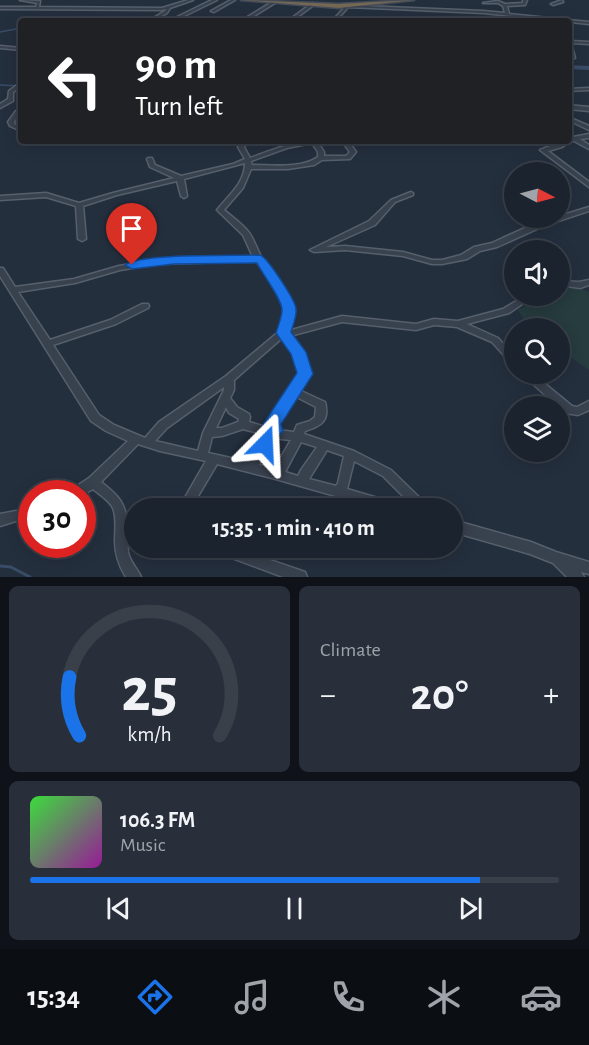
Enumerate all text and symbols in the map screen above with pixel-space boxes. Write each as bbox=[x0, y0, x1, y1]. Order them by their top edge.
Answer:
icon: left bbox=[36, 42, 114, 120]
text: 90 m bbox=[135, 44, 217, 86]
text: Turn left bbox=[135, 93, 223, 120]
north arrow bbox=[504, 162, 570, 228]
map controls bbox=[504, 162, 570, 462]
pin bbox=[106, 203, 157, 265]
icon: arrive bbox=[115, 212, 148, 245]
button: sound bbox=[504, 240, 570, 306]
button: search bbox=[504, 318, 570, 384]
button: layers bbox=[504, 396, 570, 462]
position arrow bbox=[233, 412, 297, 476]
speed limit sign: 30 bbox=[18, 480, 96, 558]
text: 15:35 · 1 min · 410 m bbox=[212, 517, 375, 539]
text: Climate bbox=[320, 640, 381, 660]
text: 25 bbox=[121, 660, 178, 722]
text: 20° bbox=[411, 673, 468, 718]
text: − bbox=[320, 679, 336, 712]
text: + bbox=[543, 679, 559, 712]
text: km/h bbox=[127, 724, 172, 745]
text: 106.3 FM bbox=[120, 809, 195, 831]
text: Music bbox=[120, 835, 166, 855]
icon: previous bbox=[102, 892, 135, 925]
icon: pause bbox=[278, 892, 311, 925]
icon: next bbox=[454, 892, 487, 925]
icon: directions bbox=[134, 976, 176, 1018]
icon: music bbox=[231, 976, 273, 1018]
icon: phone bbox=[327, 976, 369, 1018]
icon: climate bbox=[423, 976, 465, 1018]
icon: car bbox=[520, 976, 562, 1018]
text: 15:34 bbox=[27, 983, 80, 1010]

